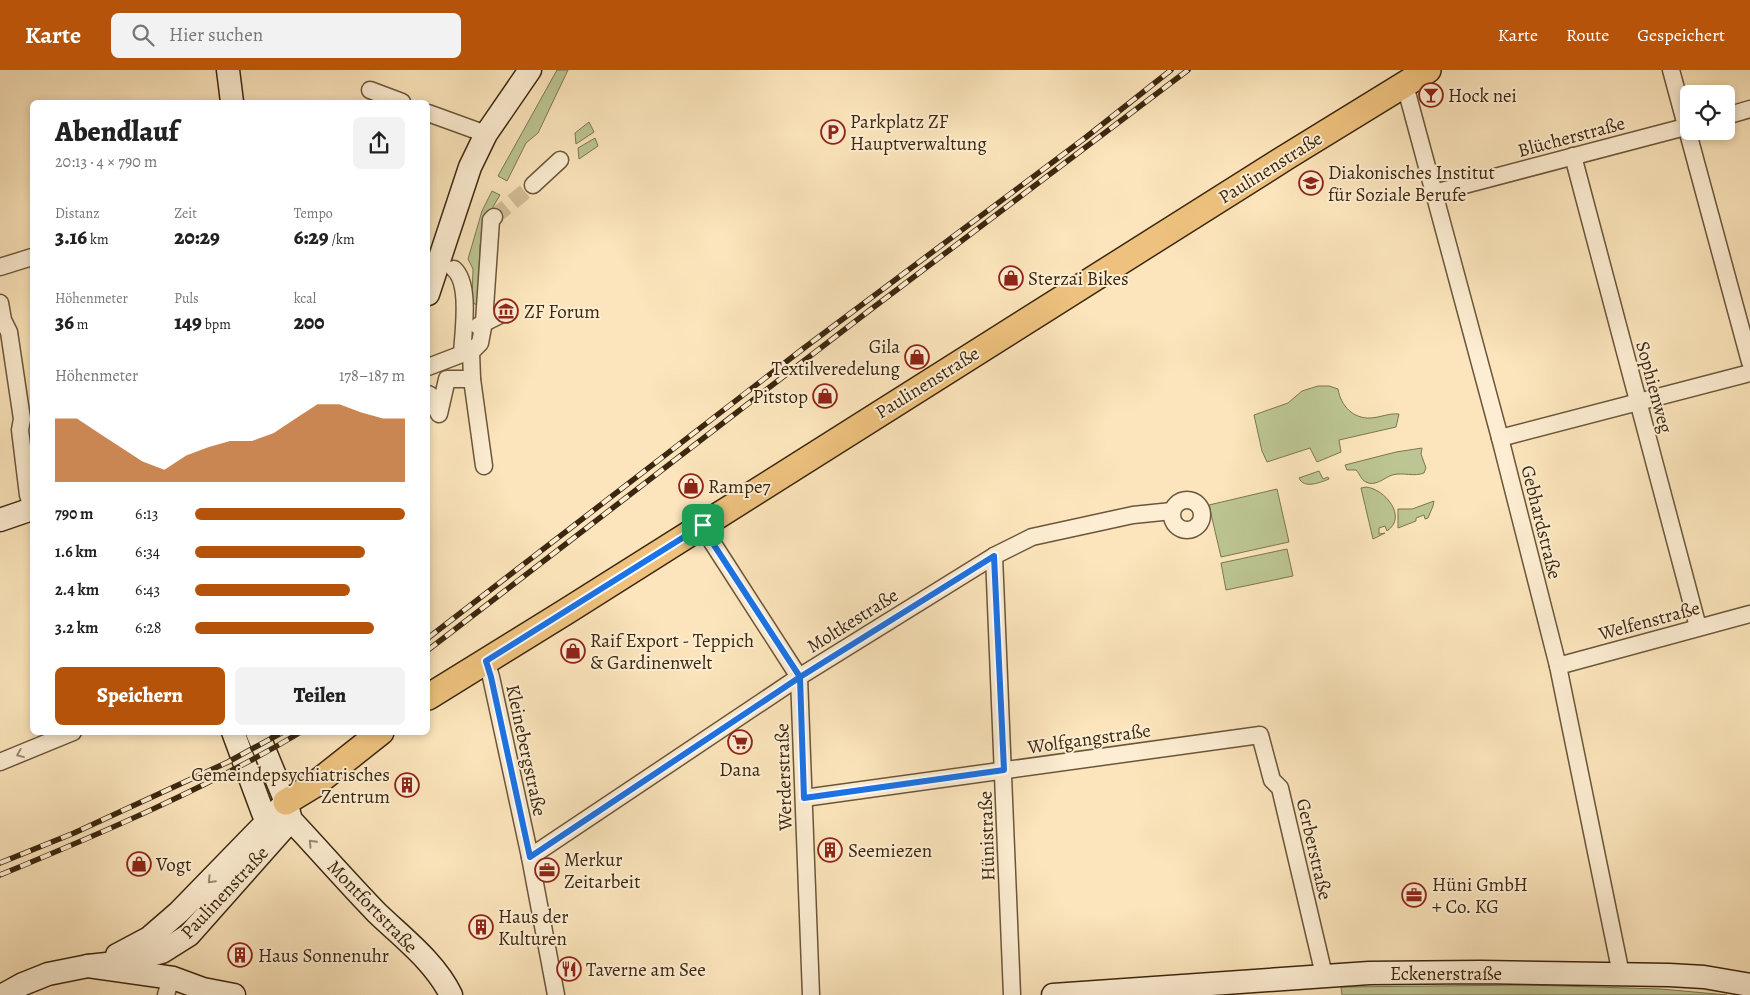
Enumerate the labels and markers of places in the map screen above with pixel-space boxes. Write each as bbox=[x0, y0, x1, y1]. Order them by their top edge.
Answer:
bar icon: Hock nei bbox=[1418, 82, 1444, 108]
place label: Hock nei bbox=[1448, 83, 1517, 109]
place label: Parkplatz ZF Hauptverwaltung bbox=[850, 109, 987, 157]
parking icon: Parkplatz ZF Hauptverwaltung bbox=[820, 119, 846, 145]
place label: Diakonisches Institut für Soziale Berufe bbox=[1328, 160, 1495, 208]
school or university icon: Diakonisches Institut für Soziale Berufe bbox=[1298, 170, 1324, 196]
shop icon: Sterzai Bikes bbox=[998, 265, 1024, 291]
place label: Sterzai Bikes bbox=[1028, 266, 1129, 292]
museum icon: ZF Forum bbox=[493, 298, 519, 324]
place label: ZF Forum bbox=[524, 299, 600, 325]
place label: Gila Textilveredelung bbox=[772, 334, 900, 382]
shop icon: Gila Textilveredelung bbox=[904, 344, 930, 370]
shop icon: Pitstop bbox=[812, 383, 838, 409]
place label: Pitstop bbox=[753, 384, 808, 410]
shop icon: Rampe7 bbox=[678, 473, 704, 499]
place label: Rampe7 bbox=[708, 474, 770, 500]
pin bbox=[682, 504, 724, 546]
place label: Raif Export - Teppich & Gardinenwelt bbox=[590, 628, 754, 676]
shop icon: Raif Export - Teppich & Gardinenwelt bbox=[560, 638, 586, 664]
supermarket icon: Dana bbox=[727, 729, 753, 755]
place label: Dana bbox=[719, 757, 761, 783]
place label: Gemeindepsychiatrisches Zentrum bbox=[191, 762, 390, 810]
building icon: Gemeindepsychiatrisches Zentrum bbox=[394, 772, 420, 798]
building icon: Seemiezen bbox=[817, 837, 843, 863]
place label: Seemiezen bbox=[848, 838, 932, 864]
place label: Merkur Zeitarbeit bbox=[564, 847, 640, 895]
shop icon: Vogt bbox=[126, 851, 152, 877]
place label: Vogt bbox=[155, 852, 191, 878]
office icon: Merkur Zeitarbeit bbox=[534, 857, 560, 883]
place label: Hüni GmbH + Co. KG bbox=[1432, 872, 1528, 920]
office icon: Hüni GmbH + Co. KG bbox=[1401, 882, 1427, 908]
place label: Haus der Kulturen bbox=[498, 904, 568, 952]
building icon: Haus der Kulturen bbox=[468, 914, 494, 940]
building icon: Haus Sonnenuhr bbox=[227, 942, 253, 968]
place label: Haus Sonnenuhr bbox=[258, 943, 389, 969]
restaurant icon: Taverne am See bbox=[556, 956, 582, 982]
place label: Taverne am See bbox=[586, 957, 706, 983]

